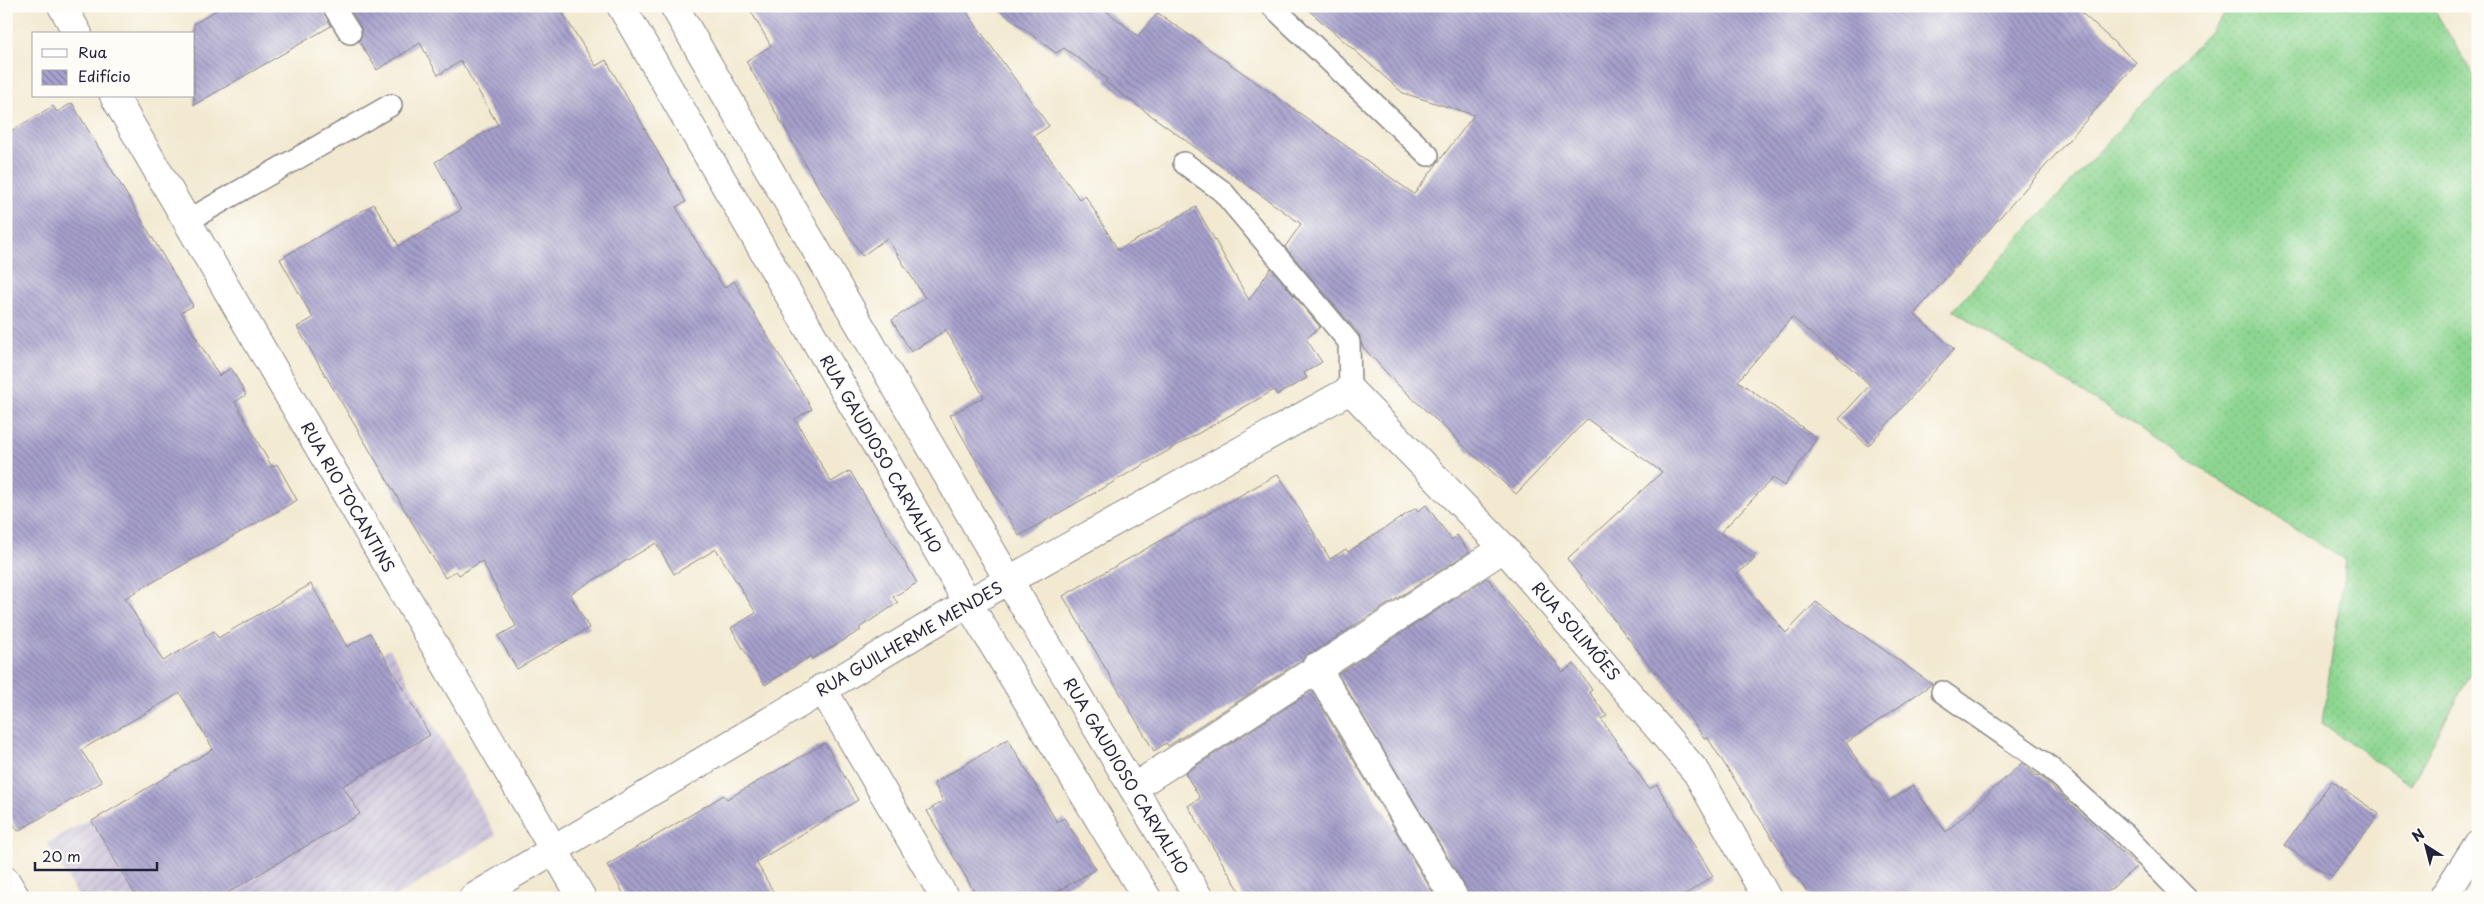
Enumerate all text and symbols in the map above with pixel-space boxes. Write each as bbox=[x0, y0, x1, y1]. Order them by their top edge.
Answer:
legend bbox=[32, 32, 195, 98]
text: Rua bbox=[78, 40, 107, 63]
text: Edifício bbox=[78, 64, 131, 87]
street label: RUA GAUDIOSO CARVALHO bbox=[815, 350, 949, 557]
street label: RUA RIO TOCANTINS bbox=[296, 417, 402, 576]
street label: RUA GUILHERME MENDES bbox=[811, 575, 1006, 702]
street label: RUA SOLIMÕES bbox=[1527, 576, 1626, 685]
street label: RUA GAUDIOSO CARVALHO bbox=[1058, 672, 1195, 879]
north arrow bbox=[2402, 822, 2452, 872]
text: N bbox=[2407, 823, 2429, 847]
scale bar bbox=[35, 839, 158, 871]
text: 20 m bbox=[42, 844, 81, 867]

